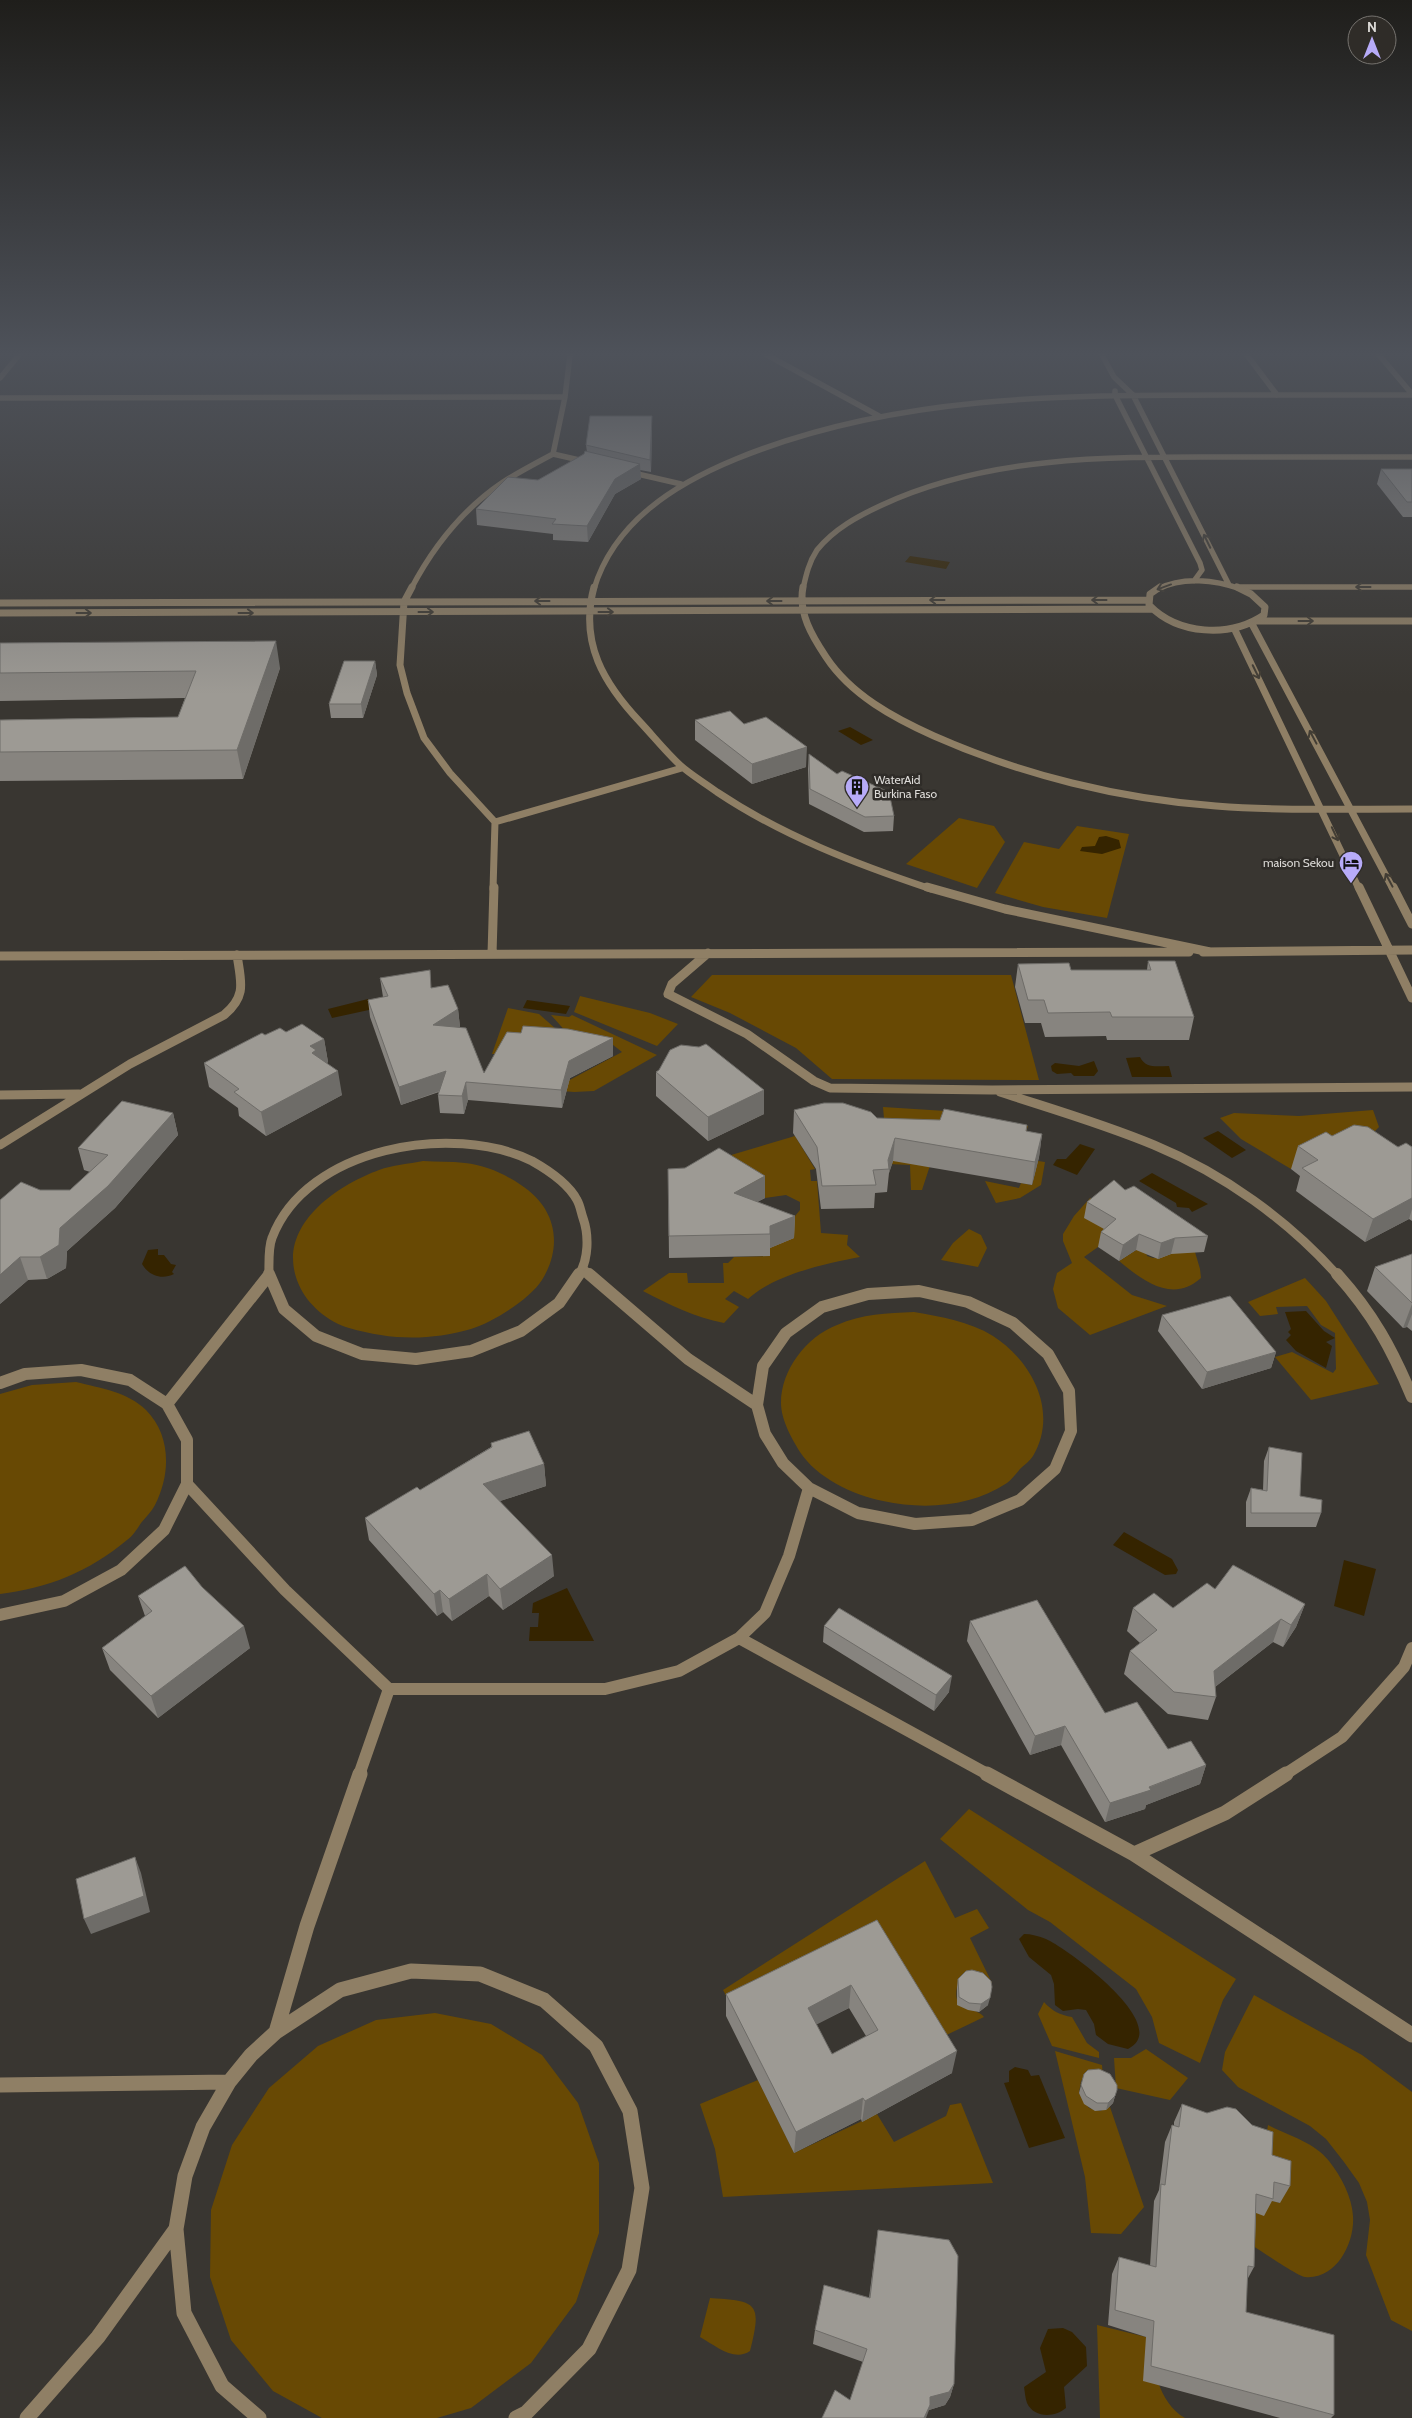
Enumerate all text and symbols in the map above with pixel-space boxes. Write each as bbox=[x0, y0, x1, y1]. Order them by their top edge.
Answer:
north arrow bbox=[1347, 15, 1397, 65]
text: N bbox=[1367, 18, 1377, 36]
one-way arrow bbox=[1202, 534, 1211, 549]
one-way arrow bbox=[1356, 582, 1372, 592]
one-way arrow bbox=[1157, 583, 1172, 592]
one-way arrow bbox=[929, 595, 946, 605]
one-way arrow bbox=[1092, 595, 1108, 605]
one-way arrow bbox=[534, 596, 550, 606]
one-way arrow bbox=[767, 596, 783, 606]
one-way arrow bbox=[598, 607, 614, 617]
one-way arrow bbox=[75, 608, 91, 618]
one-way arrow bbox=[238, 608, 254, 618]
one-way arrow bbox=[418, 608, 434, 617]
one-way arrow bbox=[1298, 616, 1314, 626]
one-way arrow bbox=[1252, 664, 1261, 679]
one-way arrow bbox=[1308, 730, 1317, 745]
place label: WaterAid Burkina Faso bbox=[874, 772, 938, 801]
building icon: WaterAid Burkina Faso bbox=[844, 774, 870, 808]
one-way arrow bbox=[1331, 826, 1340, 841]
hotel icon: maison Sekou bbox=[1338, 850, 1364, 884]
place label: maison Sekou bbox=[1263, 855, 1334, 870]
one-way arrow bbox=[1384, 873, 1394, 888]

